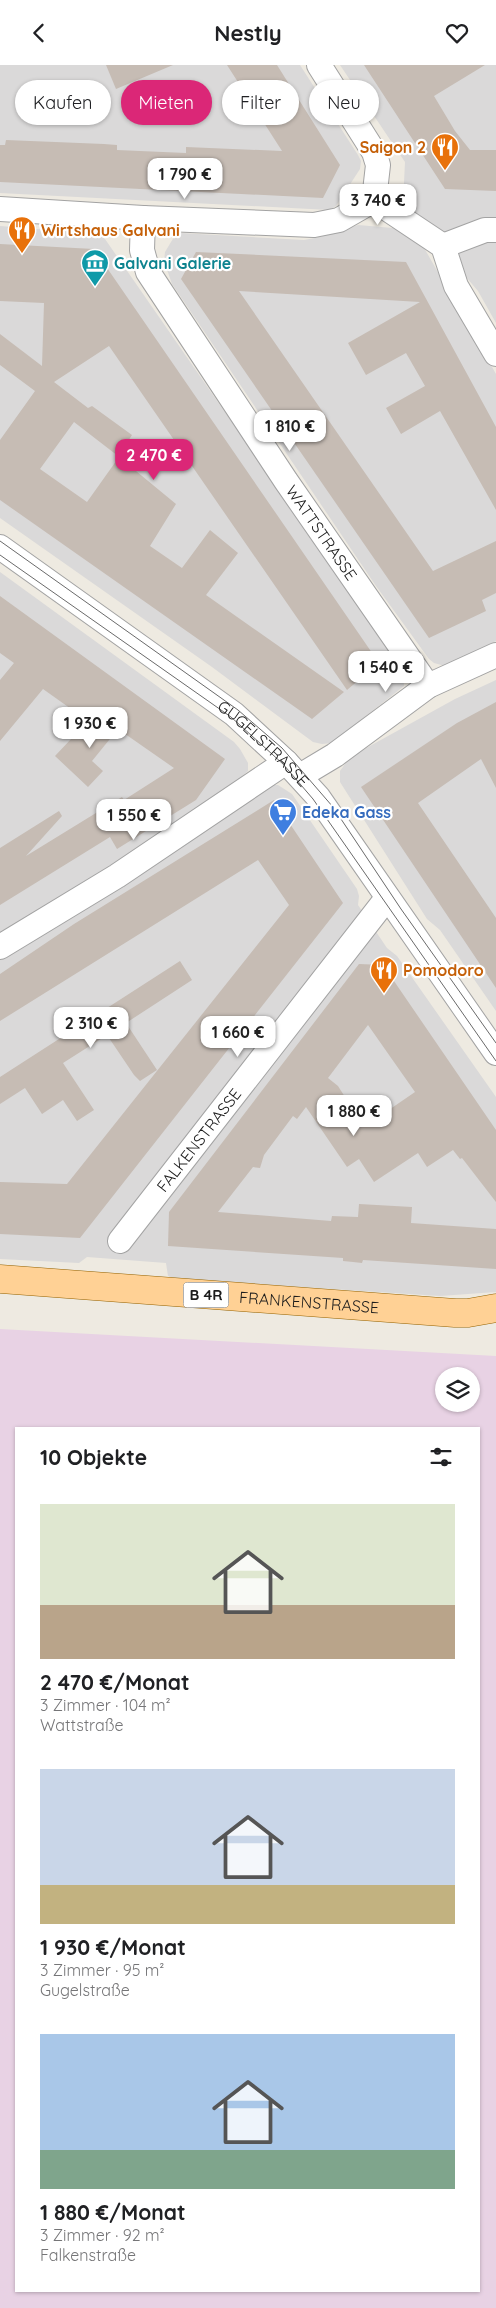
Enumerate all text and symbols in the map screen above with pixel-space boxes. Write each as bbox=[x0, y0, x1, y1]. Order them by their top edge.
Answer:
icon: back bbox=[25, 19, 53, 47]
text: Nestly bbox=[214, 19, 282, 47]
icon: heart bbox=[443, 19, 471, 47]
chip: Kaufen bbox=[15, 80, 111, 125]
chip: Mieten bbox=[121, 80, 212, 125]
chip: Filter bbox=[222, 80, 299, 125]
chip: Neu bbox=[309, 80, 379, 125]
restaurant icon: Saigon 2 bbox=[430, 132, 460, 171]
place label: Saigon 2 bbox=[360, 137, 426, 157]
pin: 1 790 € bbox=[139, 157, 231, 200]
text: 1 790 € bbox=[159, 164, 211, 184]
pin: 3 740 € bbox=[332, 184, 424, 226]
text: 3 740 € bbox=[351, 190, 405, 210]
restaurant icon: Wirtshaus Galvani bbox=[7, 215, 37, 254]
place label: Wirtshaus Galvani bbox=[41, 220, 180, 240]
museum icon: Galvani Galerie bbox=[80, 248, 110, 287]
place label: Galvani Galerie bbox=[114, 253, 231, 273]
pin: 1 810 € bbox=[244, 409, 336, 452]
text: 1 810 € bbox=[265, 416, 315, 436]
pin: 2 470 € bbox=[108, 439, 200, 481]
text: 2 470 € bbox=[126, 445, 182, 465]
street label: WATTSTRASSE bbox=[282, 481, 362, 584]
pin: 1 540 € bbox=[340, 651, 432, 693]
text: 1 540 € bbox=[359, 657, 413, 677]
street label: GUGELSTRASSE bbox=[214, 696, 314, 791]
pin: 1 930 € bbox=[44, 707, 136, 749]
text: 1 930 € bbox=[64, 713, 116, 733]
supermarket icon: Edeka Gass bbox=[268, 797, 298, 836]
pin: 1 550 € bbox=[88, 799, 180, 841]
place label: Edeka Gass bbox=[302, 802, 391, 822]
text: 1 550 € bbox=[107, 805, 161, 825]
restaurant icon: Pomodoro bbox=[369, 955, 399, 994]
place label: Pomodoro bbox=[403, 960, 484, 980]
pin: 2 310 € bbox=[45, 1007, 137, 1049]
text: 2 310 € bbox=[65, 1013, 117, 1033]
pin: 1 660 € bbox=[192, 1015, 284, 1058]
text: 1 660 € bbox=[212, 1022, 264, 1042]
street label: FALKENSTRASSE bbox=[152, 1084, 245, 1196]
pin: 1 880 € bbox=[308, 1095, 400, 1137]
text: 1 880 € bbox=[328, 1101, 380, 1121]
road number: B 4R bbox=[184, 1283, 228, 1307]
street label: FRANKENSTRASSE bbox=[238, 1287, 380, 1317]
map controls bbox=[435, 1367, 480, 1412]
button: layers bbox=[435, 1367, 480, 1412]
icon: filters bbox=[427, 1443, 455, 1471]
text: 10 Objekte bbox=[40, 1444, 147, 1470]
icon: home bbox=[203, 1537, 293, 1627]
text: 2 470 €/Monat bbox=[40, 1669, 190, 1695]
text: 3 Zimmer · 104 m² bbox=[40, 1695, 171, 1715]
text: Wattstraße bbox=[40, 1715, 124, 1735]
icon: home bbox=[203, 1802, 293, 1892]
text: 1 930 €/Monat bbox=[40, 1934, 186, 1960]
text: 3 Zimmer · 95 m² bbox=[40, 1960, 164, 1980]
text: Gugelstraße bbox=[40, 1980, 130, 2000]
icon: home bbox=[203, 2067, 293, 2157]
text: 1 880 €/Monat bbox=[40, 2199, 186, 2225]
text: 3 Zimmer · 92 m² bbox=[40, 2225, 165, 2245]
text: Falkenstraße bbox=[40, 2245, 136, 2265]

